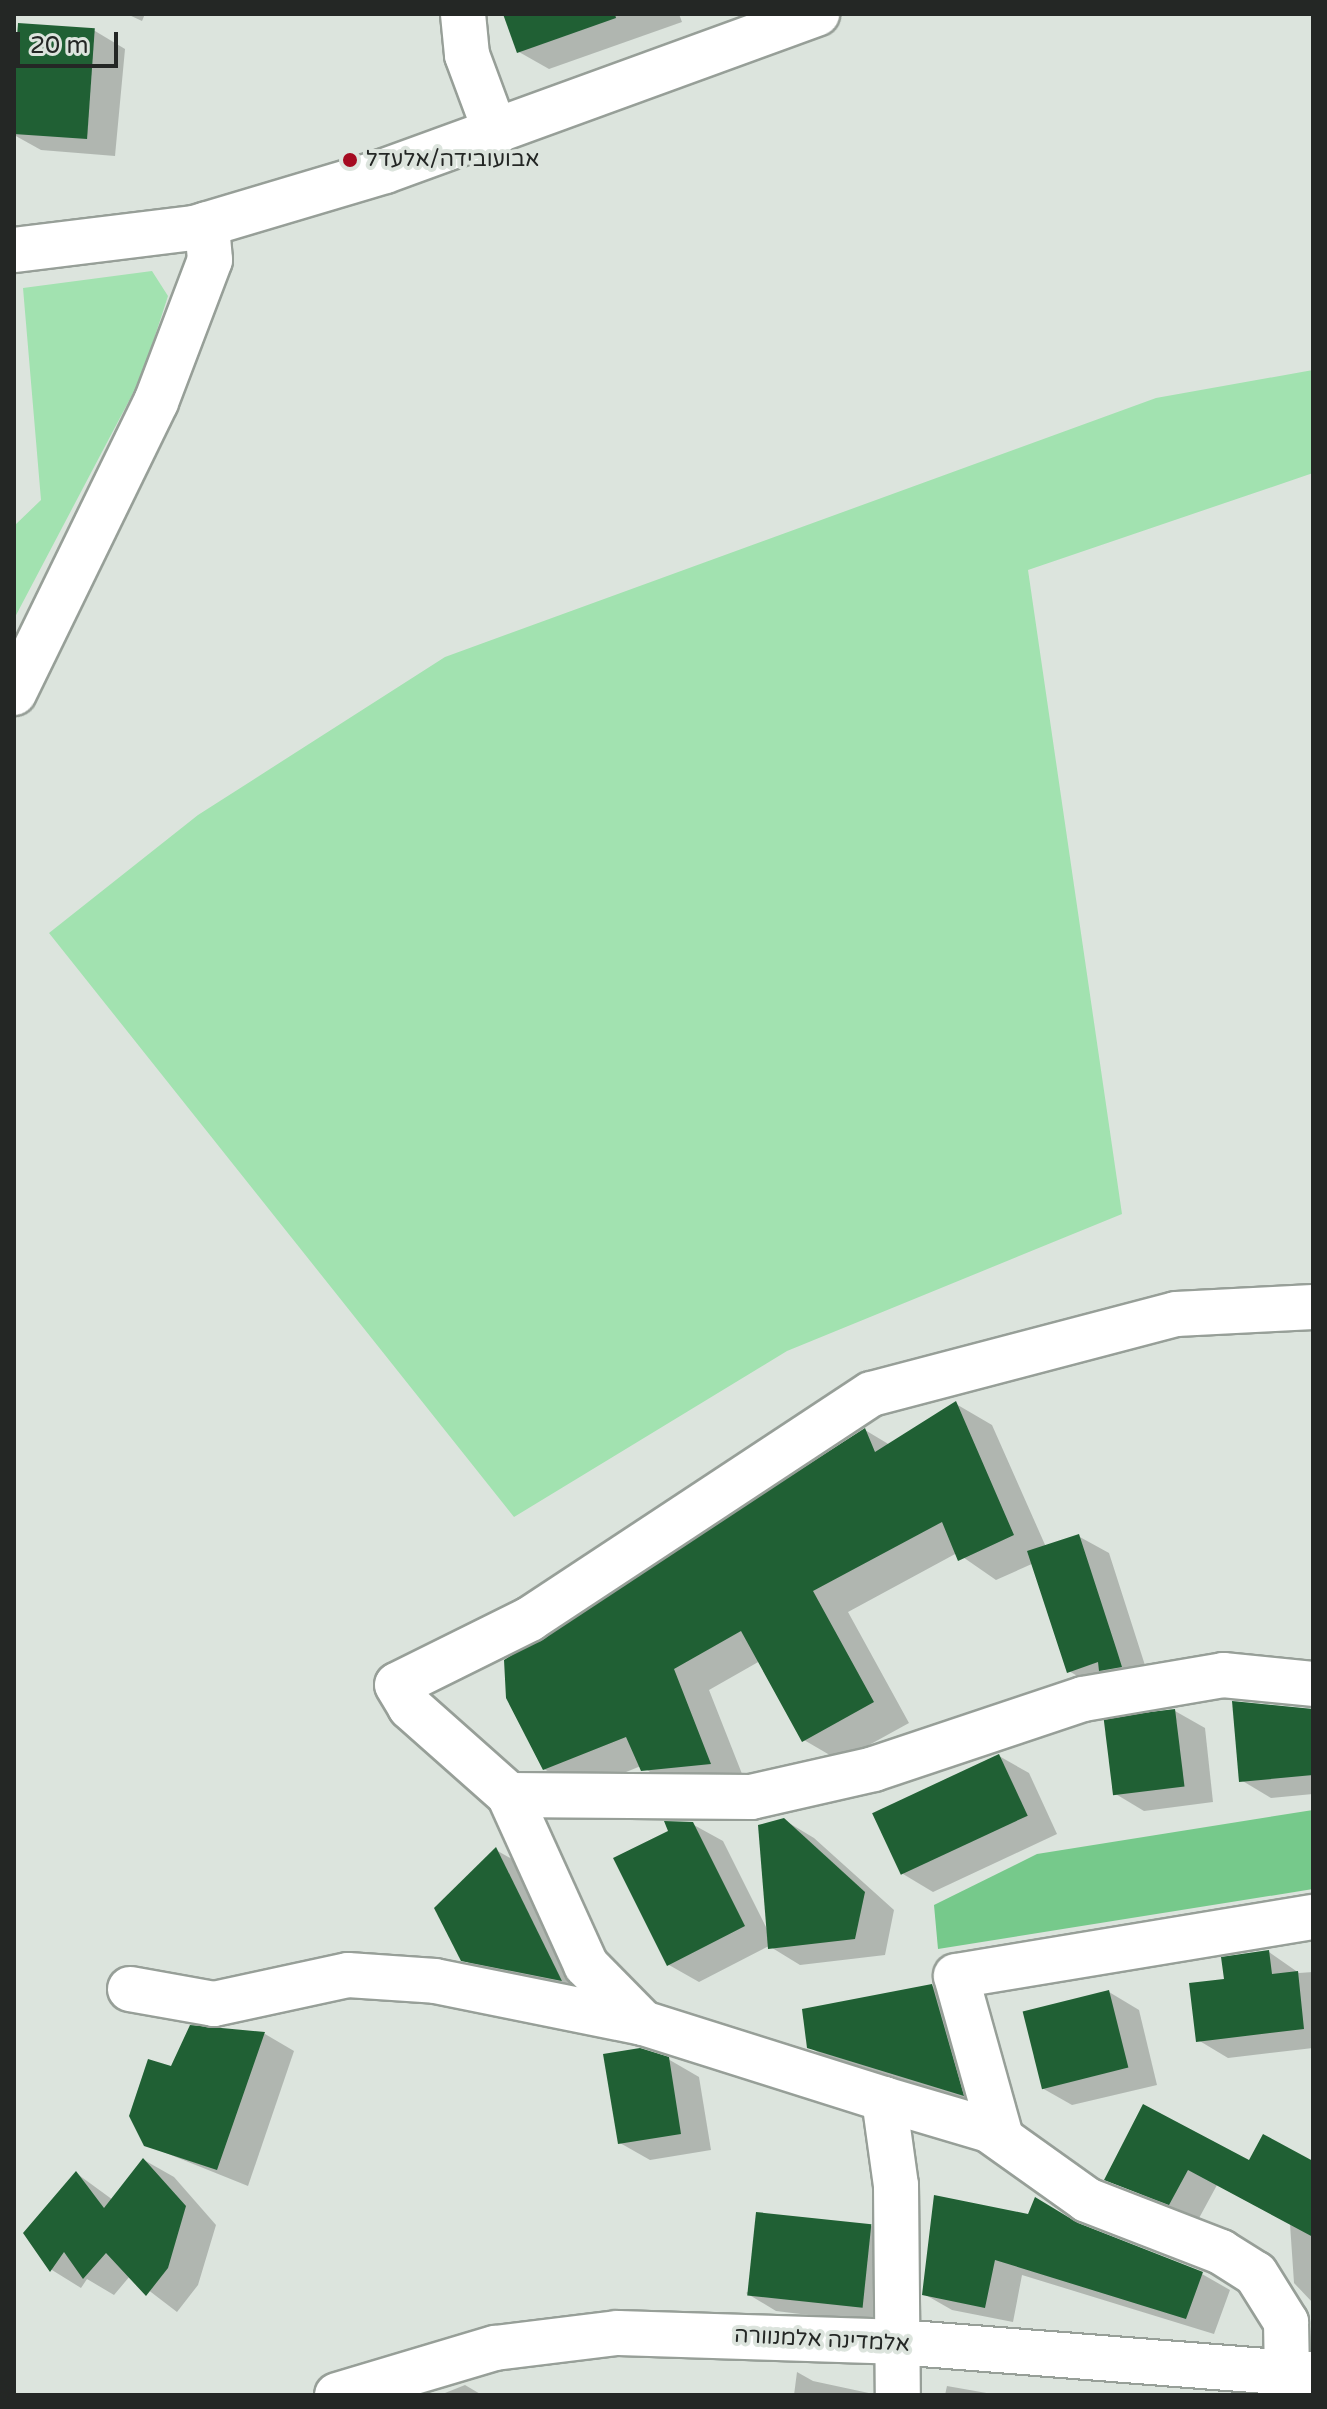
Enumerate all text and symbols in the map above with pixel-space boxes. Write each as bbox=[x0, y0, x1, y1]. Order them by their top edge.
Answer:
scale bar bbox=[20, 16, 122, 66]
text: 20 m bbox=[30, 31, 88, 60]
place label: אבועובידה/אלעדל bbox=[366, 147, 540, 173]
marker: אבועובידה/אלעדל bbox=[341, 151, 359, 169]
street label: אלמדינה אלמנוורה bbox=[733, 2322, 911, 2358]

